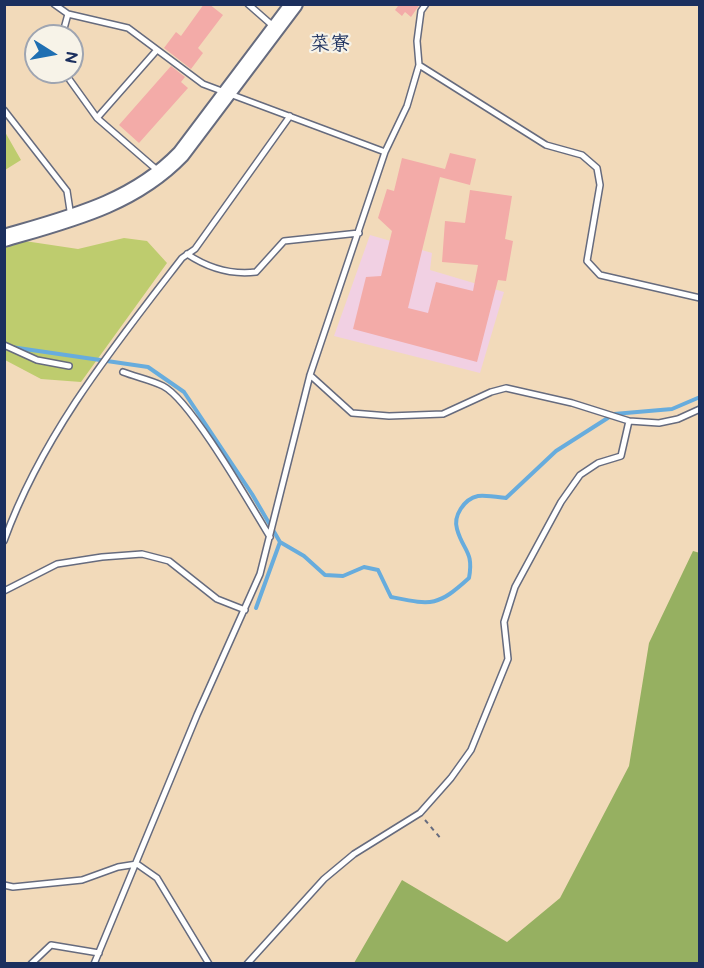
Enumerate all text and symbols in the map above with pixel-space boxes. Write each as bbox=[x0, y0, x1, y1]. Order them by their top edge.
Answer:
north arrow bbox=[24, 24, 84, 84]
district label: 菜寮 bbox=[310, 33, 350, 57]
text: N bbox=[60, 49, 81, 65]

